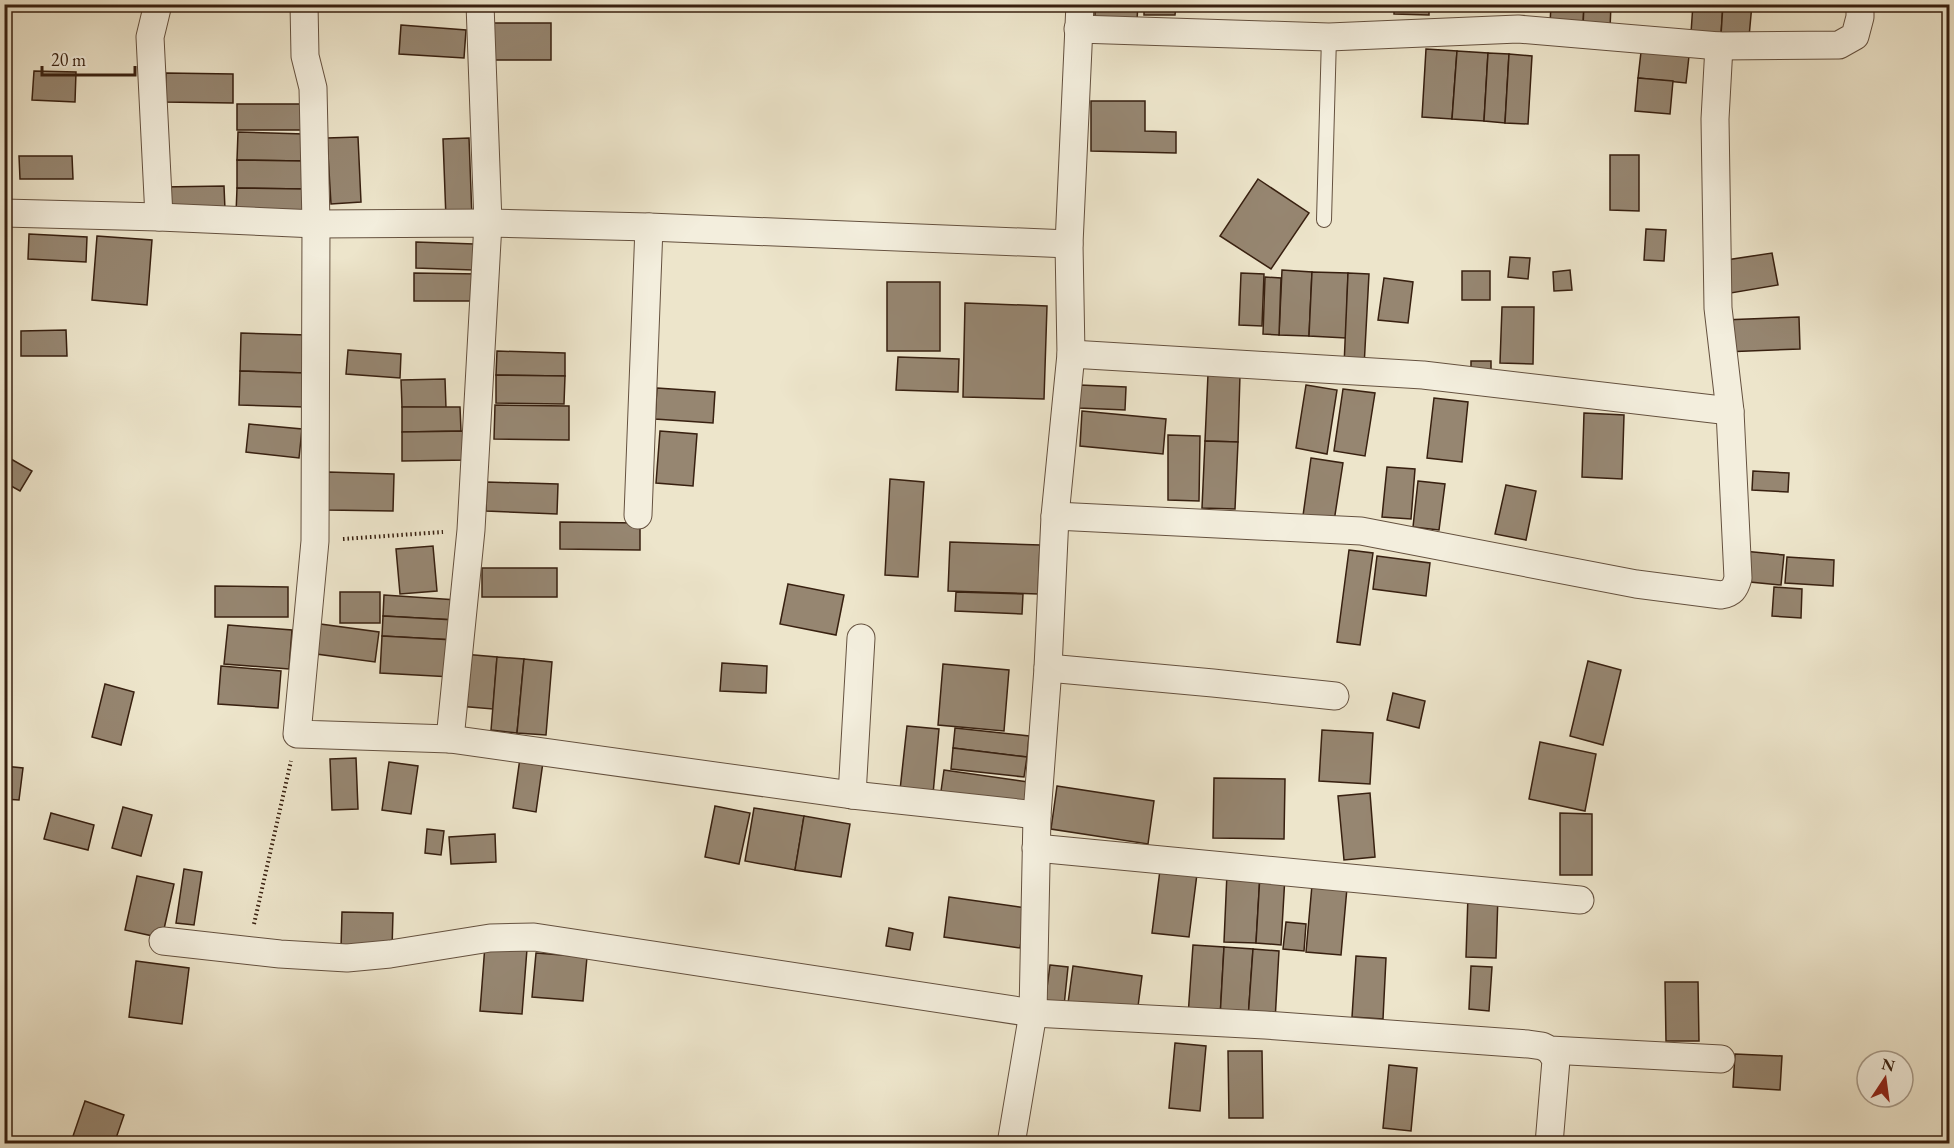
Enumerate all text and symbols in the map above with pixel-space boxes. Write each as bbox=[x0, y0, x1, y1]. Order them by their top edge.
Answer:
scale bar bbox=[42, 39, 135, 77]
text: 20 m bbox=[51, 48, 86, 71]
north arrow bbox=[1855, 1049, 1915, 1109]
text: N bbox=[1880, 1053, 1897, 1077]

